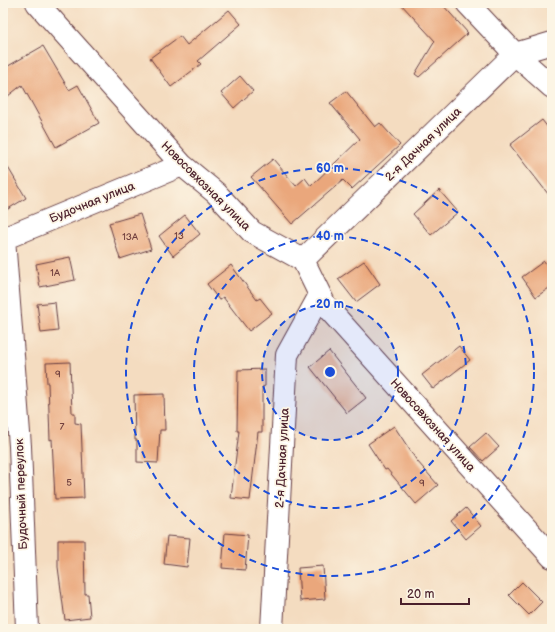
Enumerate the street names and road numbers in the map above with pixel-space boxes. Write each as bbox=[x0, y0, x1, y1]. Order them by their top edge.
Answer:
street label: 2-я Дачная улица bbox=[382, 104, 465, 185]
street label: Новосовхозная улица bbox=[158, 138, 254, 234]
street label: Будочная улица bbox=[47, 179, 137, 226]
street label: Новосовхозная улица bbox=[387, 376, 478, 475]
street label: 2-я Дачная улица bbox=[272, 408, 293, 508]
street label: Будочный переулок bbox=[12, 438, 31, 550]

